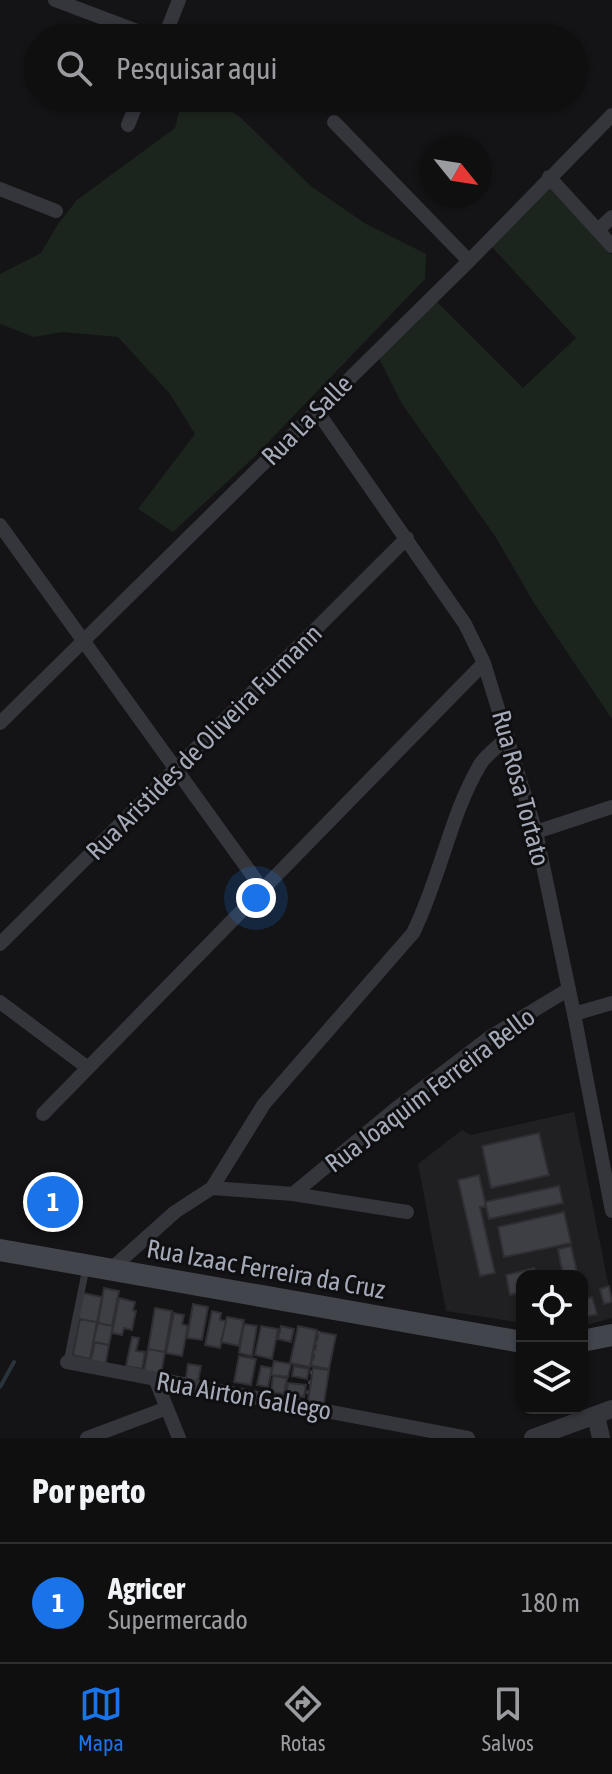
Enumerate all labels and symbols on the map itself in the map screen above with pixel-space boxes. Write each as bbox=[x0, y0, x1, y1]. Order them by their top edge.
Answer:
north arrow bbox=[420, 136, 492, 208]
street label: Rua La Salle bbox=[256, 369, 358, 471]
street label: Rua Aristides de Oliveira Furmann bbox=[80, 618, 328, 866]
street label: Rua Rosa Tortato bbox=[486, 707, 556, 869]
your location bbox=[236, 878, 276, 918]
street label: Rua Joaquim Ferreira Bello bbox=[319, 1001, 541, 1179]
pin: 1 bbox=[27, 1172, 79, 1232]
street label: Rua Izaac Ferreira da Cruz bbox=[144, 1233, 388, 1305]
street label: Rua Airton Gallego bbox=[154, 1366, 334, 1426]

